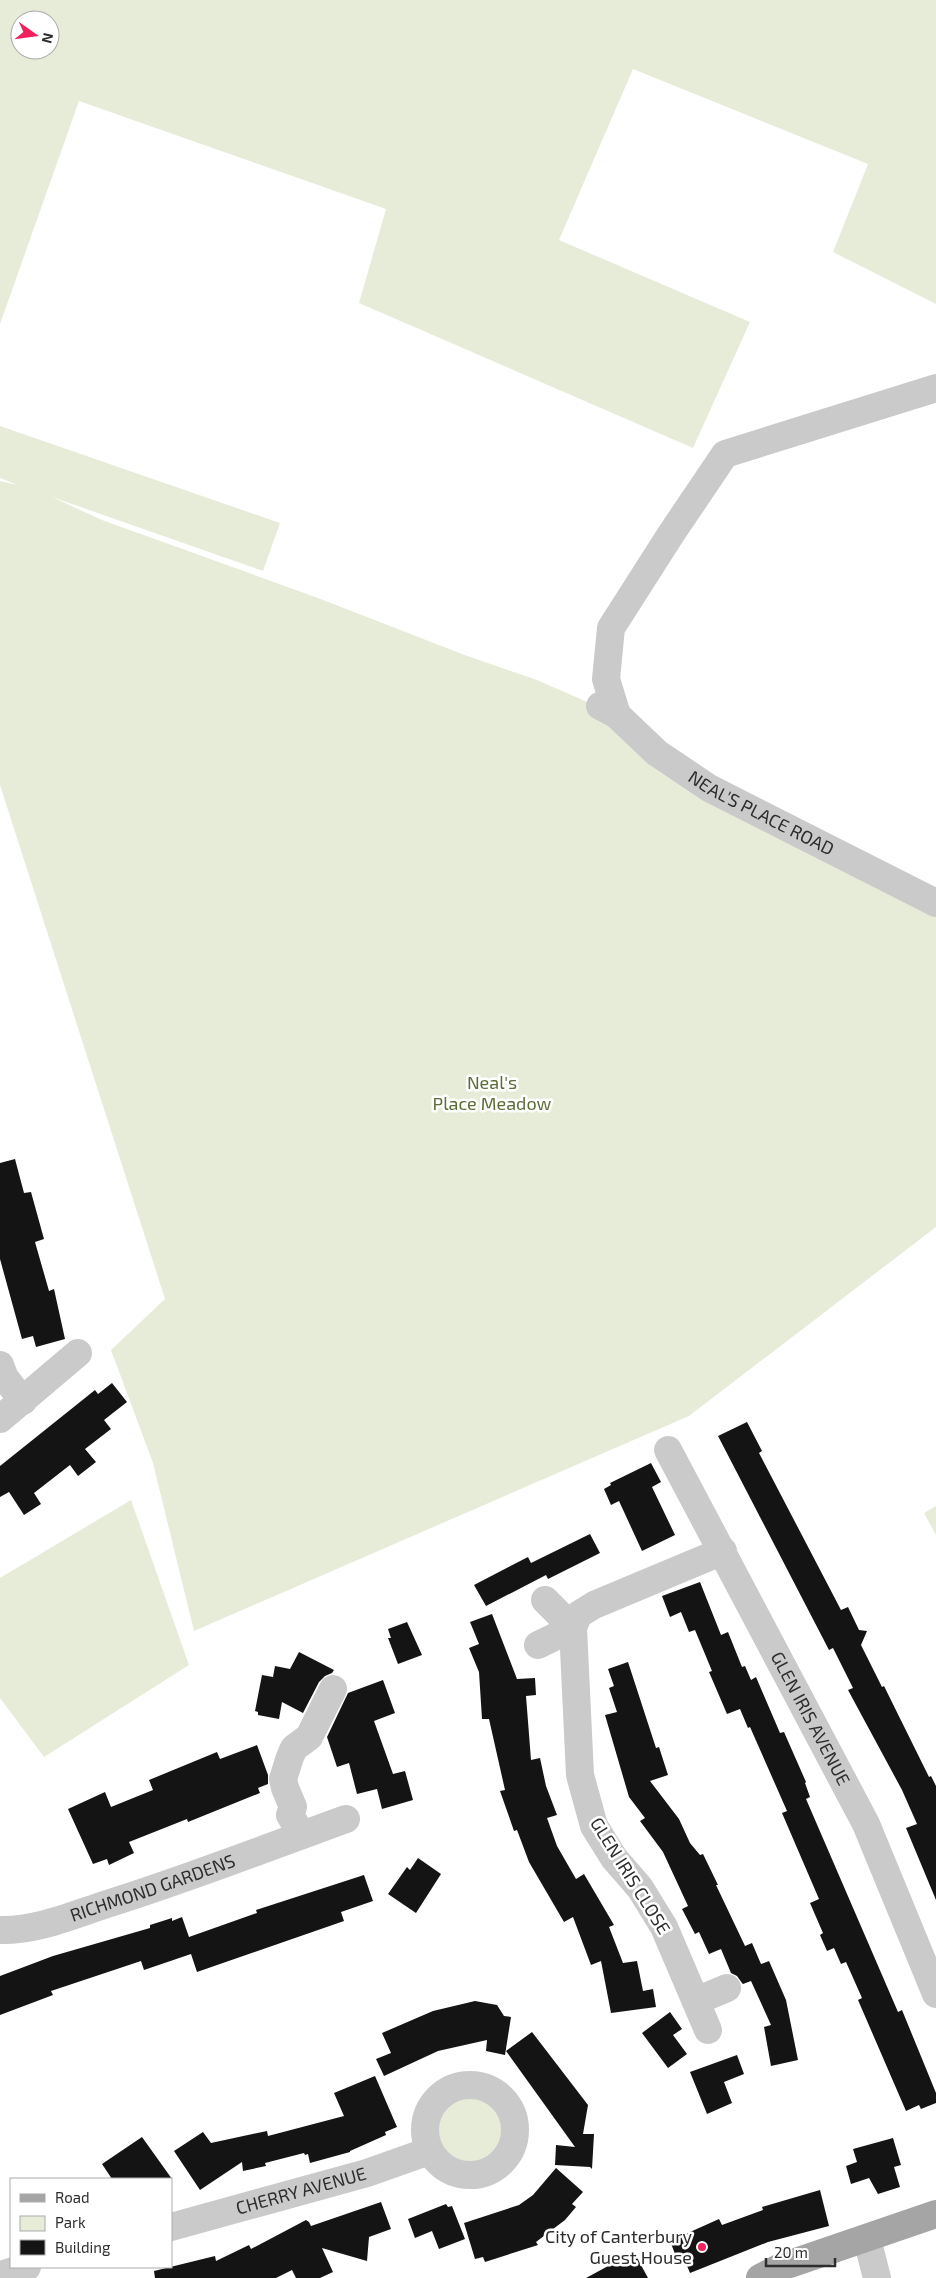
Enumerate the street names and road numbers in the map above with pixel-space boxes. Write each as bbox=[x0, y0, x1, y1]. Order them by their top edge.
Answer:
street label: NEAL'S PLACE ROAD bbox=[685, 765, 838, 860]
street label: GLEN IRIS AVENUE bbox=[767, 1648, 855, 1789]
street label: GLEN IRIS CLOSE bbox=[586, 1813, 676, 1938]
street label: RICHMOND GARDENS bbox=[67, 1849, 238, 1926]
street label: CHERRY AVENUE bbox=[233, 2162, 369, 2219]

